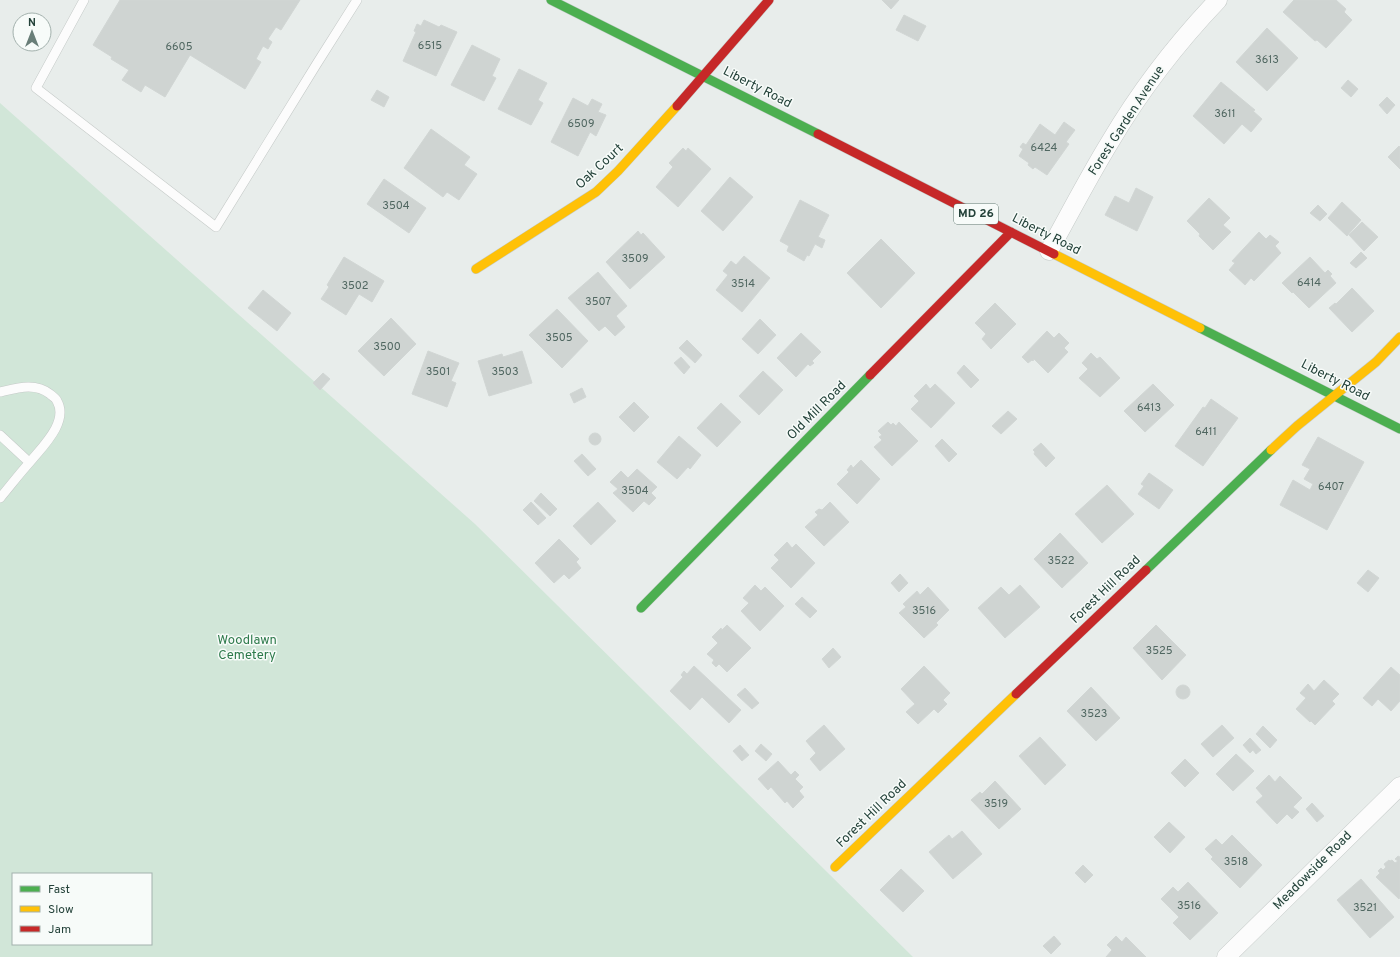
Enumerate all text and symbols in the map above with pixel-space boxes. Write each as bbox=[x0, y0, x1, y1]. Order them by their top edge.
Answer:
north arrow bbox=[12, 12, 52, 52]
text: N bbox=[28, 16, 36, 30]
house number: 6515 bbox=[418, 39, 442, 53]
house number: 6605 bbox=[165, 40, 193, 54]
house number: 3613 bbox=[1255, 53, 1279, 67]
street label: Forest Garden Avenue bbox=[1086, 63, 1168, 179]
street label: Liberty Road bbox=[720, 64, 794, 112]
house number: 3611 bbox=[1214, 107, 1236, 121]
house number: 6509 bbox=[567, 117, 595, 131]
street label: Oak Court bbox=[573, 141, 627, 193]
house number: 6424 bbox=[1031, 141, 1058, 155]
house number: 3504 bbox=[382, 199, 410, 213]
road number: MD 26 bbox=[954, 204, 998, 224]
street label: Liberty Road bbox=[1009, 211, 1083, 259]
house number: 3509 bbox=[621, 252, 649, 266]
house number: 6414 bbox=[1297, 276, 1321, 290]
house number: 3514 bbox=[731, 277, 755, 291]
house number: 3502 bbox=[341, 279, 369, 293]
house number: 3507 bbox=[585, 295, 611, 309]
house number: 3505 bbox=[545, 331, 573, 345]
house number: 3500 bbox=[373, 340, 401, 354]
street label: Liberty Road bbox=[1298, 357, 1372, 405]
house number: 3501 bbox=[426, 365, 450, 379]
house number: 3503 bbox=[491, 365, 519, 379]
street label: Old Mill Road bbox=[784, 378, 850, 444]
house number: 6413 bbox=[1137, 401, 1161, 415]
house number: 6411 bbox=[1195, 425, 1217, 439]
house number: 6407 bbox=[1318, 480, 1344, 494]
house number: 3504 bbox=[621, 484, 649, 498]
street label: Forest Hill Road bbox=[1068, 553, 1144, 627]
house number: 3522 bbox=[1048, 554, 1074, 568]
house number: 3516 bbox=[912, 604, 936, 618]
park label: Woodlawn Cemetery bbox=[217, 633, 277, 664]
house number: 3525 bbox=[1146, 644, 1173, 658]
house number: 3523 bbox=[1081, 707, 1107, 721]
street label: Forest Hill Road bbox=[834, 777, 910, 851]
house number: 3519 bbox=[984, 797, 1008, 811]
street label: Meadowside Road bbox=[1270, 828, 1356, 914]
house number: 3518 bbox=[1224, 855, 1248, 869]
legend bbox=[12, 873, 152, 945]
text: Fast bbox=[48, 882, 70, 898]
house number: 3516 bbox=[1177, 899, 1201, 913]
house number: 3521 bbox=[1353, 901, 1377, 915]
text: Slow bbox=[48, 902, 74, 918]
text: Jam bbox=[48, 922, 71, 938]

